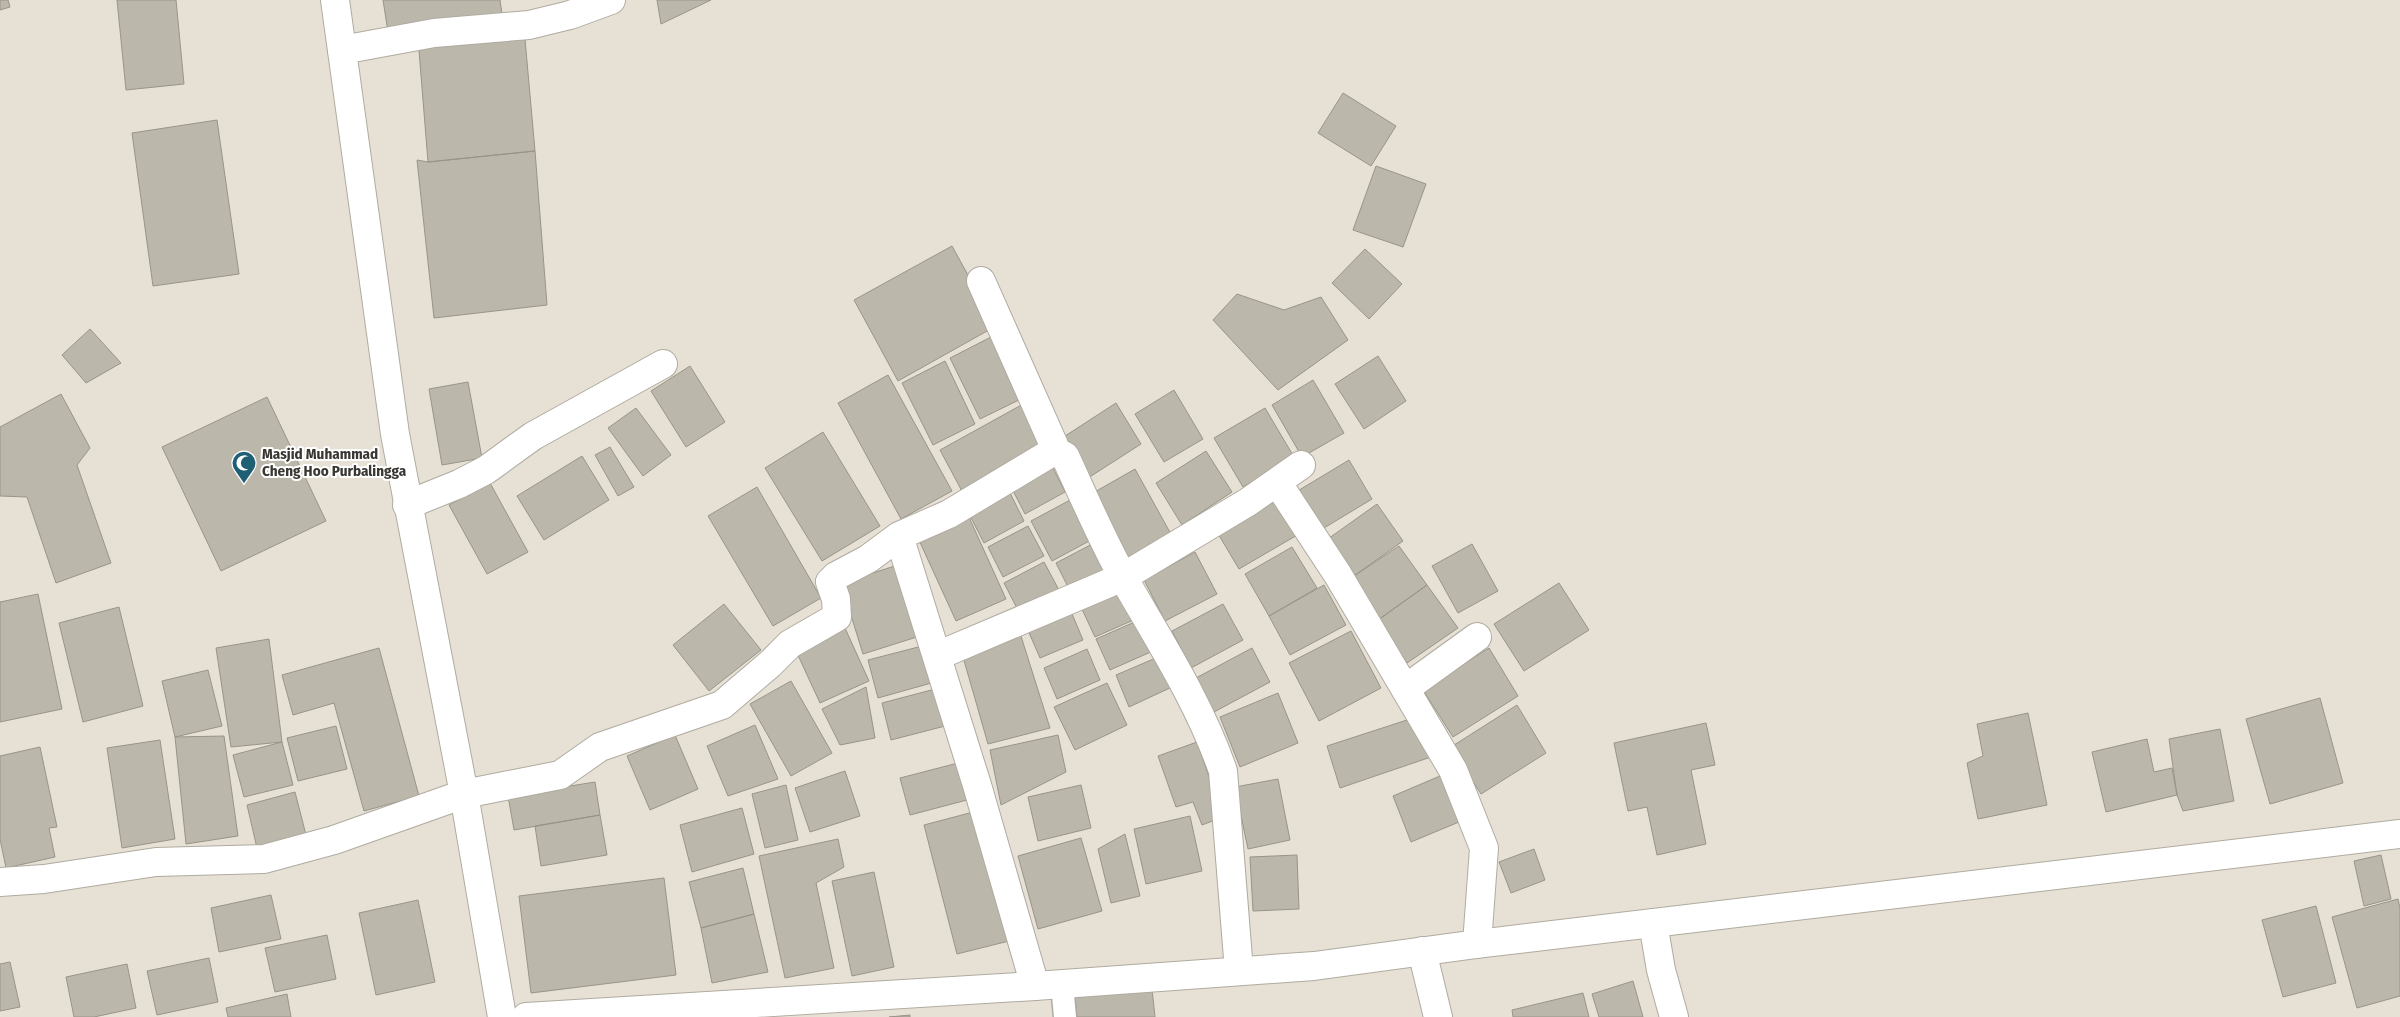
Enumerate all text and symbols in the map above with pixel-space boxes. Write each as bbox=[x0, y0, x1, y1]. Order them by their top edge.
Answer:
place label: Masjid Muhammad Cheng Hoo Purbalingga bbox=[262, 445, 407, 480]
mosque icon: Masjid Muhammad Cheng Hoo Purbalingga bbox=[231, 450, 257, 484]

